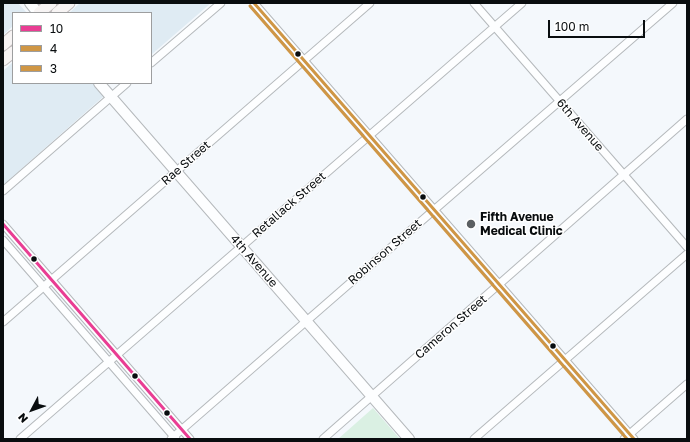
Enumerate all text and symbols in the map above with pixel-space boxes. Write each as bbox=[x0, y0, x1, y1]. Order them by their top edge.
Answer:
legend bbox=[12, 12, 152, 84]
scale bar bbox=[550, 12, 647, 38]
text: 100 m bbox=[555, 19, 589, 34]
text: 10 bbox=[50, 21, 63, 36]
text: 4 bbox=[50, 41, 57, 56]
unlabelled marker bbox=[293, 49, 303, 59]
text: 3 bbox=[50, 61, 57, 76]
street label: 6th Avenue bbox=[553, 96, 607, 154]
street label: Rae Street bbox=[159, 138, 213, 188]
street label: Retallack Street bbox=[249, 169, 329, 241]
unlabelled marker bbox=[418, 192, 428, 202]
place label: Fifth Avenue Medical Clinic bbox=[480, 210, 563, 238]
street label: Robinson Street bbox=[345, 216, 425, 288]
marker: Fifth Avenue Medical Clinic bbox=[465, 218, 477, 230]
street label: 4th Avenue bbox=[227, 232, 281, 290]
unlabelled marker bbox=[29, 254, 39, 264]
street label: Cameron Street bbox=[412, 292, 490, 362]
unlabelled marker bbox=[548, 341, 558, 351]
unlabelled marker bbox=[130, 371, 140, 381]
north arrow bbox=[12, 390, 52, 430]
unlabelled marker bbox=[162, 408, 172, 418]
text: N bbox=[15, 411, 30, 426]

